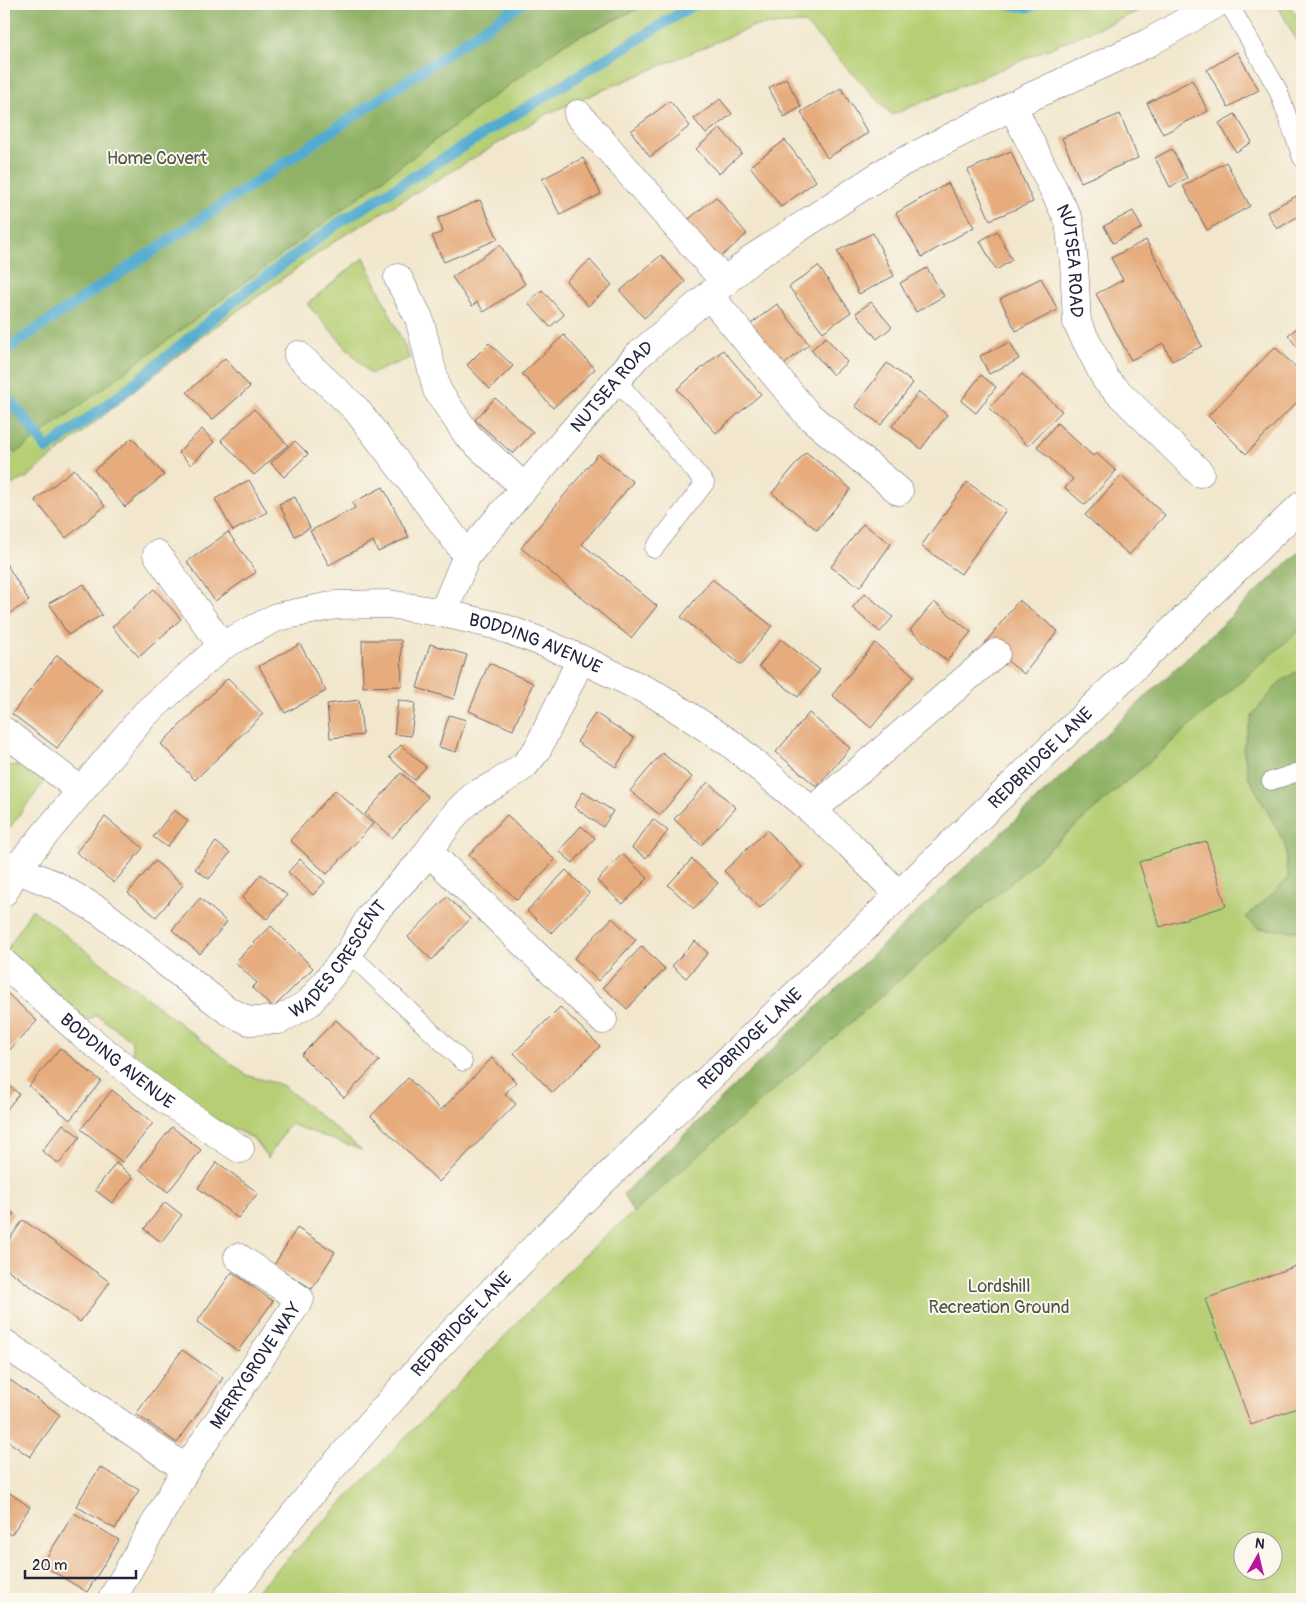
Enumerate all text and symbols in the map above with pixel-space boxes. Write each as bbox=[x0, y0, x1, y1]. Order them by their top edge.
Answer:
park label: Home Covert bbox=[107, 147, 208, 170]
street label: NUTSEA ROAD bbox=[1051, 200, 1088, 318]
street label: NUTSEA ROAD bbox=[565, 336, 658, 437]
street label: BODDING AVENUE bbox=[467, 608, 606, 679]
street label: REDBRIDGE LANE bbox=[983, 702, 1098, 814]
street label: WADES CRESCENT bbox=[285, 895, 391, 1023]
street label: REDBRIDGE LANE bbox=[693, 983, 807, 1095]
street label: BODDING AVENUE bbox=[55, 1008, 179, 1114]
street label: REDBRIDGE LANE bbox=[406, 1267, 517, 1382]
park label: Lordshill Recreation Ground bbox=[929, 1275, 1069, 1319]
street label: MERRYGROVE WAY bbox=[205, 1297, 306, 1433]
north arrow bbox=[1234, 1530, 1284, 1580]
text: N bbox=[1254, 1535, 1266, 1553]
scale bar bbox=[25, 1548, 136, 1580]
text: 20 m bbox=[32, 1556, 67, 1575]

